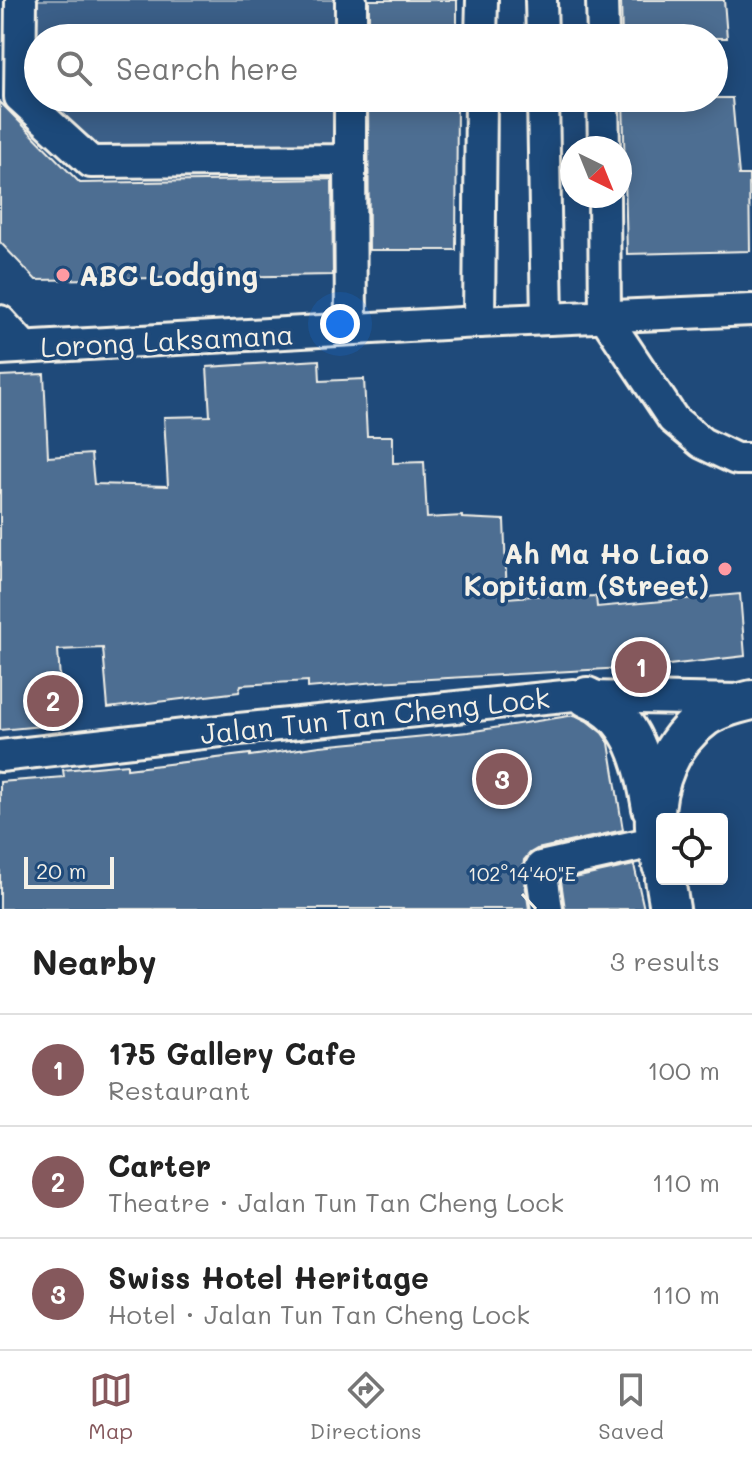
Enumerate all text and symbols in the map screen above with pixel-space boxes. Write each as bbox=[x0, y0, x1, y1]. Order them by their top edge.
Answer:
search box bbox=[24, 24, 728, 112]
icon: search bbox=[52, 46, 96, 90]
text: Search here bbox=[116, 48, 299, 88]
north arrow bbox=[560, 136, 632, 208]
place label: ABC Lodging bbox=[79, 257, 258, 293]
marker: ABC Lodging bbox=[54, 266, 72, 284]
your location bbox=[320, 304, 360, 344]
street label: Lorong Laksamana bbox=[39, 315, 295, 365]
place label: Ah Ma Ho Liao Kopitiam (Street) bbox=[464, 535, 709, 603]
marker: Ah Ma Ho Liao Kopitiam (Street) bbox=[716, 560, 734, 578]
pin: 1 bbox=[615, 637, 667, 697]
pin: 2 bbox=[27, 671, 79, 731]
street label: Jalan Tun Tan Cheng Lock bbox=[199, 679, 551, 751]
pin: 3 bbox=[476, 749, 528, 809]
map controls bbox=[656, 813, 728, 885]
button: locate bbox=[656, 813, 728, 885]
scale bar bbox=[24, 853, 114, 889]
text: 20 m bbox=[36, 856, 86, 885]
text: 102°14'40"E bbox=[468, 860, 576, 886]
text: Nearby bbox=[32, 939, 157, 984]
text: 3 results bbox=[610, 944, 720, 978]
text: 175 Gallery Cafe bbox=[108, 1033, 356, 1073]
text: 1 bbox=[52, 1053, 64, 1087]
text: 100 m bbox=[647, 1053, 720, 1087]
text: Restaurant bbox=[108, 1073, 250, 1107]
text: Carter bbox=[108, 1145, 211, 1185]
text: 2 bbox=[51, 1165, 65, 1199]
text: 110 m bbox=[652, 1165, 720, 1199]
text: Theatre · Jalan Tun Tan Cheng Lock bbox=[108, 1185, 564, 1219]
text: Swiss Hotel Heritage bbox=[108, 1257, 429, 1297]
text: 3 bbox=[50, 1277, 66, 1311]
text: 110 m bbox=[652, 1277, 720, 1311]
text: Hotel · Jalan Tun Tan Cheng Lock bbox=[108, 1297, 530, 1331]
tab: Map bbox=[88, 1368, 133, 1445]
tab: Directions bbox=[310, 1368, 422, 1445]
tab: Saved bbox=[598, 1368, 664, 1445]

